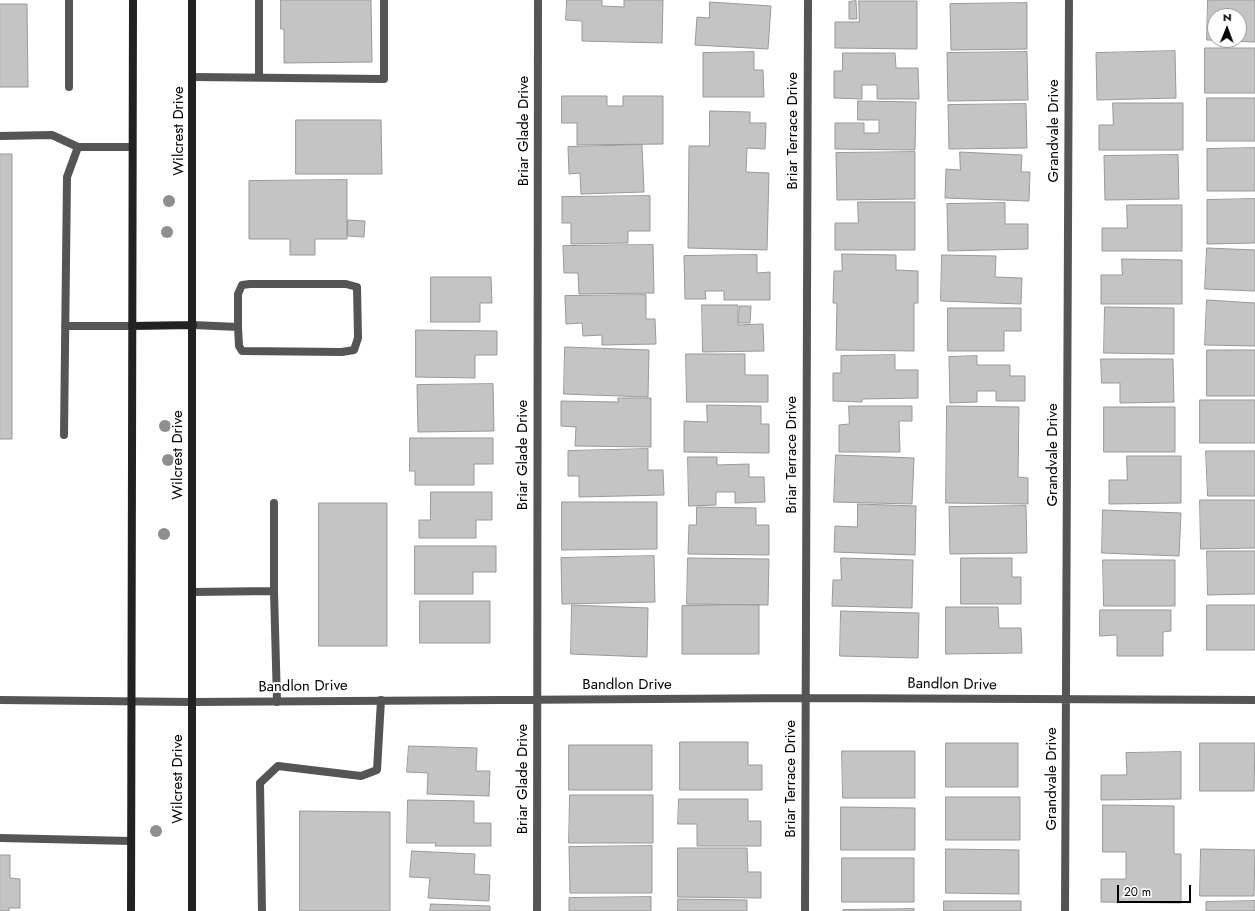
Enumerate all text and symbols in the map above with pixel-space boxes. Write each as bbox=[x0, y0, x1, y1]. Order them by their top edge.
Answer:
north arrow bbox=[1207, 8, 1247, 48]
text: N bbox=[1223, 9, 1232, 25]
street label: Briar Terrace Drive bbox=[784, 72, 802, 190]
street label: Briar Glade Drive bbox=[515, 76, 533, 186]
street label: Grandvale Drive bbox=[1045, 79, 1063, 183]
street label: Wilcrest Drive bbox=[170, 86, 188, 176]
street label: Briar Terrace Drive bbox=[783, 396, 801, 514]
street label: Briar Glade Drive bbox=[514, 400, 532, 510]
street label: Grandvale Drive bbox=[1044, 403, 1062, 507]
street label: Wilcrest Drive bbox=[169, 410, 187, 500]
street label: Bandlon Drive bbox=[907, 675, 997, 695]
street label: Bandlon Drive bbox=[582, 676, 672, 694]
street label: Bandlon Drive bbox=[258, 677, 348, 697]
street label: Briar Terrace Drive bbox=[782, 720, 800, 838]
street label: Briar Glade Drive bbox=[514, 724, 532, 834]
street label: Grandvale Drive bbox=[1043, 727, 1061, 831]
street label: Wilcrest Drive bbox=[169, 734, 187, 824]
scale bar bbox=[1119, 877, 1193, 903]
text: 20 m bbox=[1124, 883, 1151, 901]

